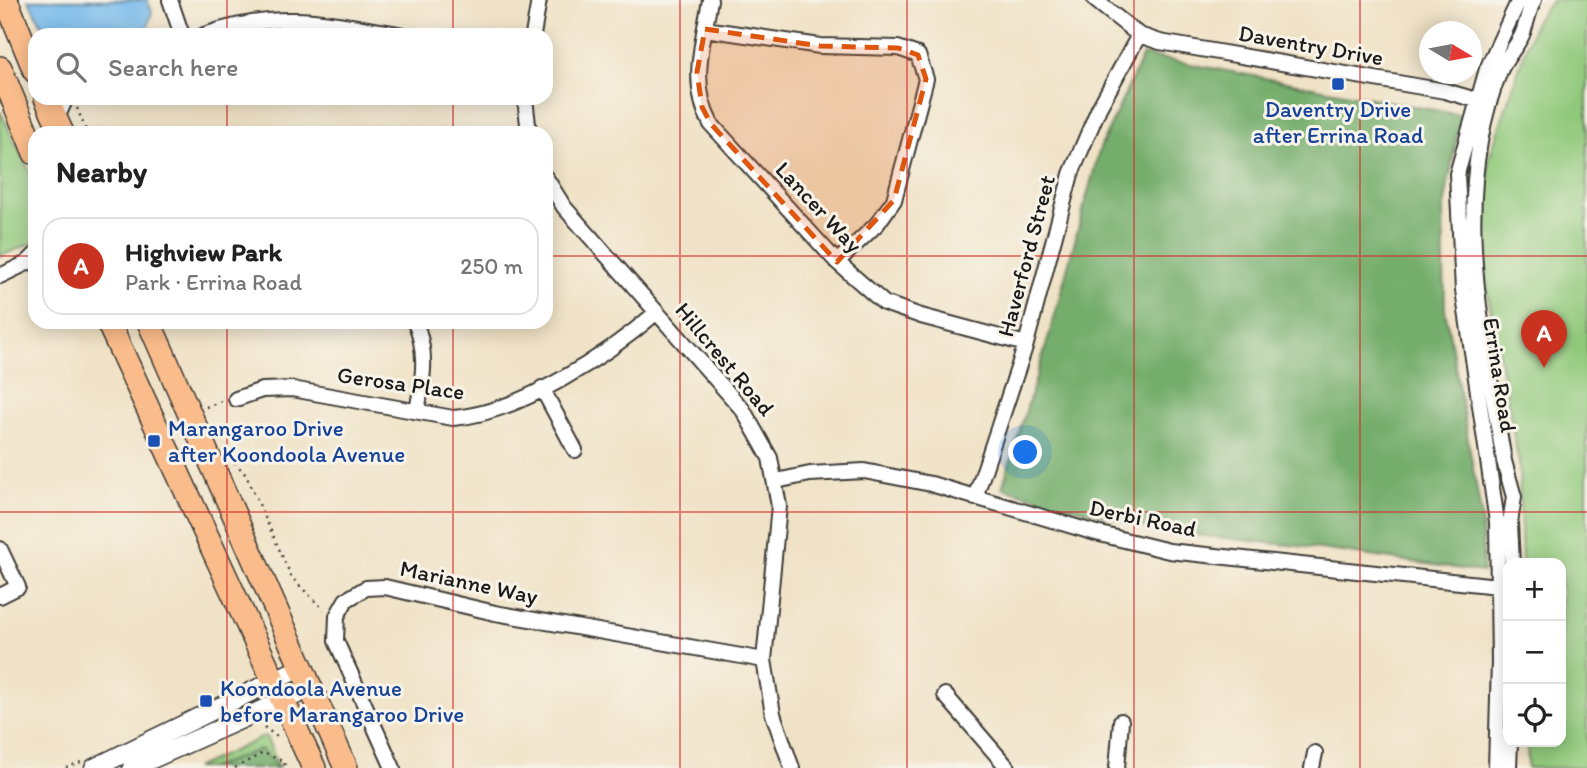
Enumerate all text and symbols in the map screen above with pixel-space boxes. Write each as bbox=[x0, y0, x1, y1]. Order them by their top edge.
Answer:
street label: Daventry Drive bbox=[1236, 18, 1386, 72]
north arrow bbox=[1419, 21, 1482, 84]
search box bbox=[28, 28, 553, 105]
icon: search bbox=[52, 48, 90, 86]
text: Search here bbox=[108, 51, 238, 83]
marker: Daventry Drive after Errina Road bbox=[1330, 76, 1346, 92]
place label: Daventry Drive after Errina Road bbox=[1253, 95, 1423, 149]
text: Nearby bbox=[56, 153, 147, 190]
street label: Lancer Way bbox=[770, 156, 868, 259]
street label: Haverford Street bbox=[991, 172, 1061, 340]
text: Highview Park bbox=[125, 236, 282, 268]
text: A bbox=[74, 252, 88, 280]
text: 250 m bbox=[460, 252, 523, 280]
text: Park · Errina Road bbox=[125, 268, 302, 296]
street label: Hillcrest Road bbox=[669, 296, 781, 422]
pin: A bbox=[1521, 310, 1567, 368]
street label: Errina Road bbox=[1477, 315, 1523, 435]
street label: Gerosa Place bbox=[336, 360, 466, 406]
place label: Marangaroo Drive after Koondoola Avenue bbox=[168, 414, 405, 468]
marker: Marangaroo Drive after Koondoola Avenue bbox=[146, 433, 162, 449]
your location bbox=[1008, 435, 1042, 469]
street label: Derbi Road bbox=[1087, 493, 1200, 543]
street label: Marianne Way bbox=[398, 554, 541, 610]
map controls bbox=[1503, 558, 1566, 747]
button: + bbox=[1503, 558, 1566, 621]
button: − bbox=[1503, 621, 1566, 684]
place label: Koondoola Avenue before Marangaroo Drive bbox=[220, 674, 464, 728]
button: locate bbox=[1503, 684, 1566, 747]
marker: Koondoola Avenue before Marangaroo Drive bbox=[198, 693, 214, 709]

